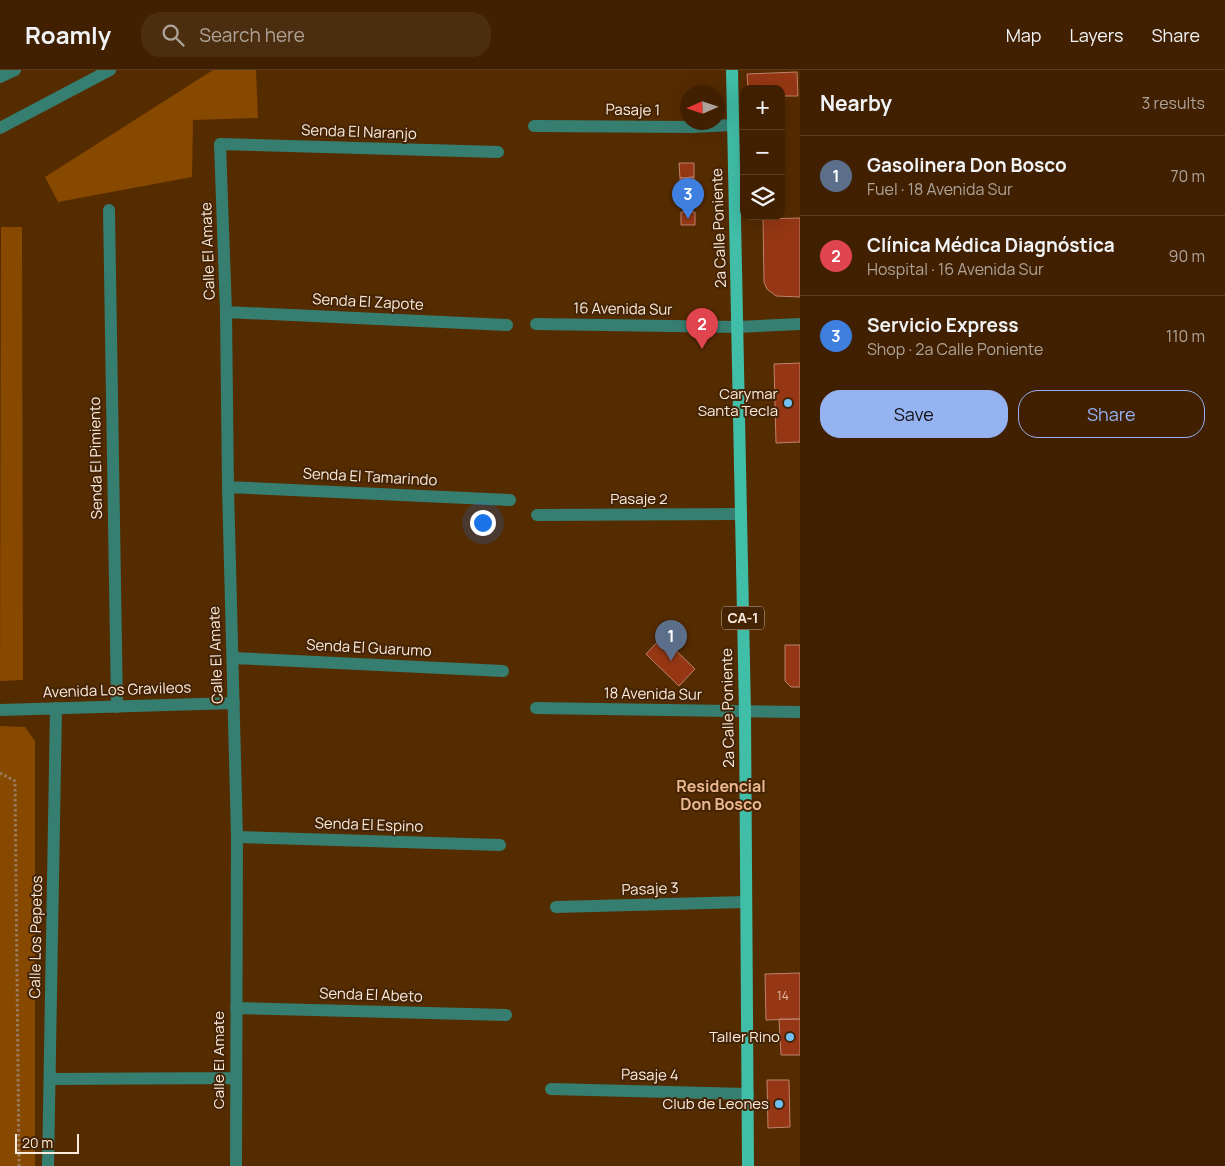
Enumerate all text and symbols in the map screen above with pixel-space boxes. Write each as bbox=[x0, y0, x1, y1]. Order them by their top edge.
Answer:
search box bbox=[141, 12, 491, 57]
text: Roamly bbox=[25, 18, 111, 51]
icon: search bbox=[159, 21, 187, 49]
text: Search here bbox=[199, 22, 305, 48]
text: Map bbox=[1006, 23, 1041, 47]
text: Layers bbox=[1069, 23, 1123, 47]
text: Share bbox=[1151, 23, 1200, 47]
north arrow bbox=[680, 85, 725, 130]
map controls bbox=[740, 85, 785, 220]
button: + bbox=[740, 85, 785, 130]
text: Nearby bbox=[820, 89, 892, 117]
text: 3 results bbox=[1142, 92, 1205, 114]
street label: Pasaje 1 bbox=[606, 99, 661, 120]
street label: Senda El Naranjo bbox=[301, 119, 417, 144]
button: − bbox=[740, 130, 785, 175]
text: Gasolinera Don Bosco bbox=[867, 152, 1067, 178]
text: 1 bbox=[832, 165, 840, 187]
text: 70 m bbox=[1170, 165, 1205, 187]
street label: 2a Calle Poniente bbox=[706, 167, 731, 288]
button: layers bbox=[740, 175, 785, 220]
pin: 3 bbox=[672, 178, 704, 219]
text: Fuel · 18 Avenida Sur bbox=[867, 178, 1013, 200]
street label: Calle El Amate bbox=[195, 201, 220, 300]
text: Clínica Médica Diagnóstica bbox=[867, 232, 1115, 258]
text: 2 bbox=[831, 245, 841, 267]
text: 90 m bbox=[1169, 245, 1205, 267]
text: Hospital · 16 Avenida Sur bbox=[867, 258, 1044, 280]
street label: Senda El Zapote bbox=[312, 288, 425, 315]
street label: 16 Avenida Sur bbox=[573, 297, 673, 320]
pin: 2 bbox=[686, 308, 718, 349]
text: Servicio Express bbox=[867, 312, 1019, 338]
text: 3 bbox=[831, 325, 841, 347]
text: 110 m bbox=[1166, 325, 1205, 347]
text: Shop · 2a Calle Poniente bbox=[867, 338, 1043, 360]
place label: Carymar Santa Tecla bbox=[698, 383, 779, 421]
button: Save bbox=[820, 390, 1008, 438]
button: Share bbox=[1018, 390, 1205, 438]
street label: Senda El Pimiento bbox=[84, 396, 107, 520]
marker: Carymar Santa Tecla bbox=[782, 397, 794, 409]
street label: Senda El Tamarindo bbox=[302, 462, 438, 491]
street label: Pasaje 2 bbox=[610, 488, 668, 509]
your location bbox=[470, 510, 496, 536]
street label: Calle El Amate bbox=[203, 605, 228, 704]
road number: CA-1 bbox=[722, 606, 764, 630]
pin: 1 bbox=[655, 620, 687, 661]
street label: Senda El Guarumo bbox=[306, 634, 432, 661]
street label: 2a Calle Poniente bbox=[716, 648, 739, 768]
street label: Avenida Los Gravileos bbox=[42, 676, 192, 703]
street label: 18 Avenida Sur bbox=[604, 682, 703, 705]
district label: Residencial Don Bosco bbox=[676, 775, 766, 815]
street label: Senda El Espino bbox=[314, 812, 424, 837]
street label: Calle Los Pepetos bbox=[24, 875, 47, 999]
street label: Pasaje 3 bbox=[621, 877, 679, 900]
street label: Senda El Abeto bbox=[319, 982, 423, 1007]
house number: 14 bbox=[777, 987, 789, 1004]
street label: Calle El Amate bbox=[208, 1011, 229, 1109]
place label: Taller Rino bbox=[709, 1026, 780, 1047]
marker: Taller Rino bbox=[784, 1031, 796, 1043]
street label: Pasaje 4 bbox=[621, 1063, 679, 1086]
place label: Club de Leones bbox=[663, 1093, 769, 1114]
marker: Club de Leones bbox=[773, 1098, 785, 1110]
scale bar bbox=[15, 1131, 79, 1154]
text: 20 m bbox=[22, 1133, 53, 1152]

